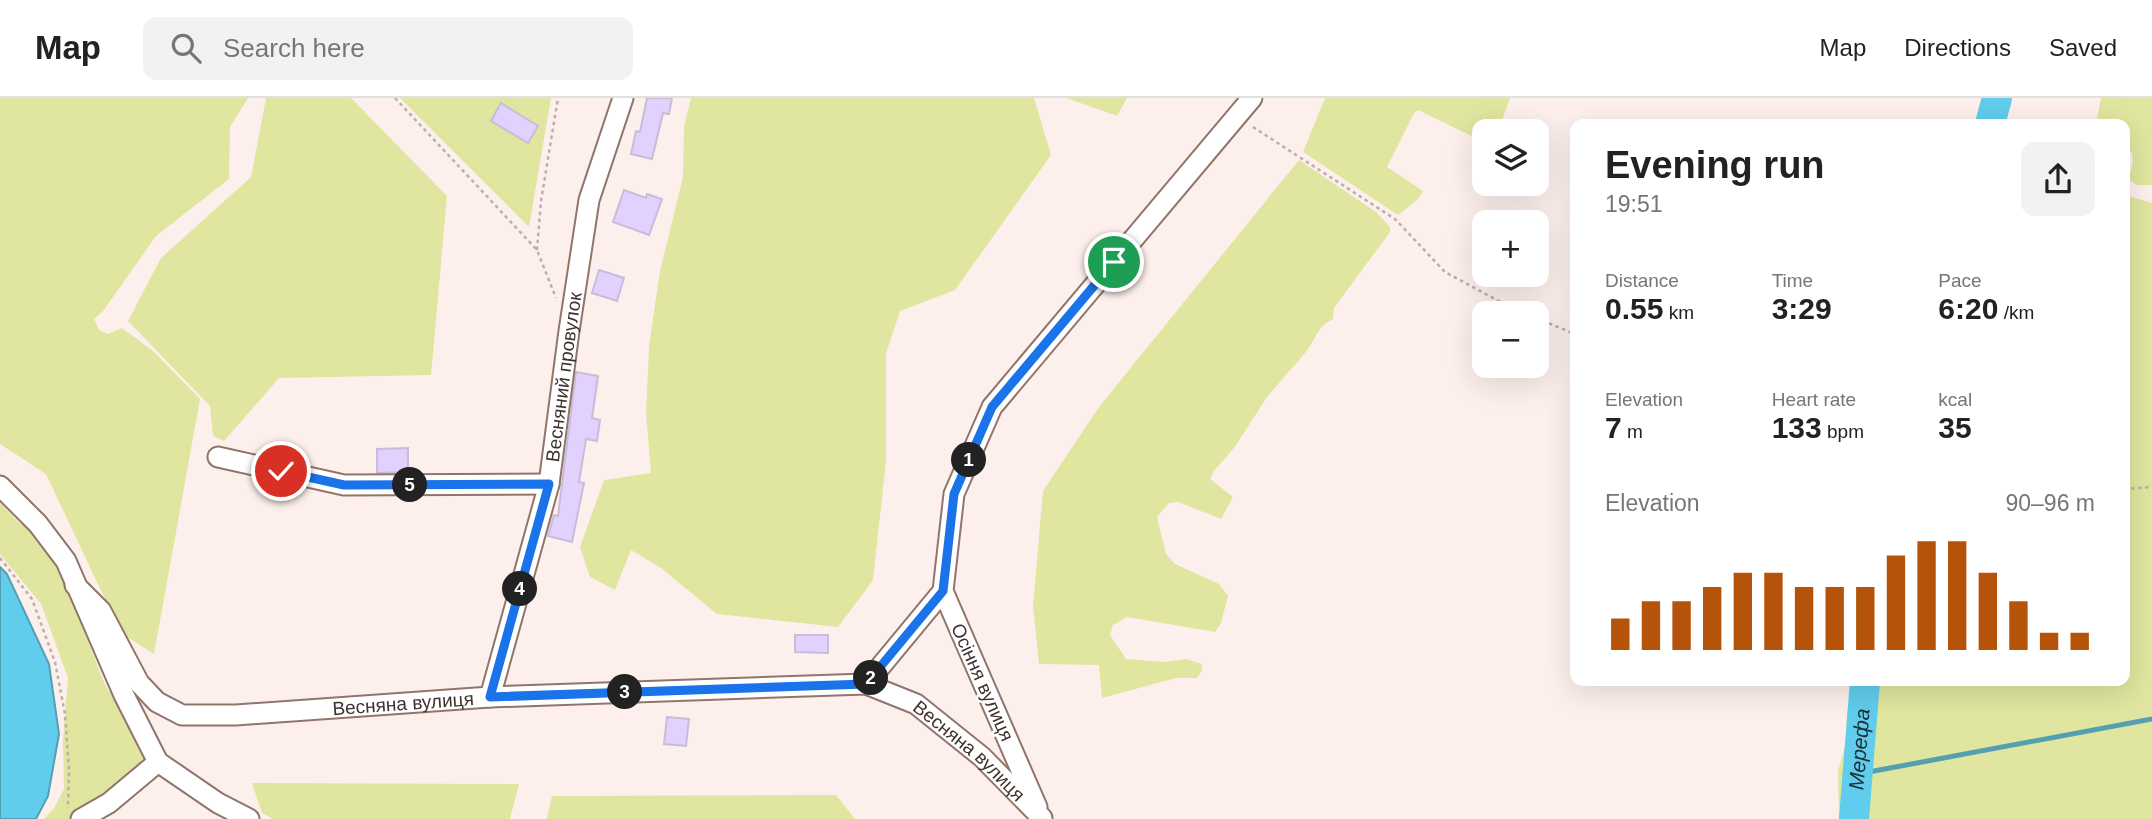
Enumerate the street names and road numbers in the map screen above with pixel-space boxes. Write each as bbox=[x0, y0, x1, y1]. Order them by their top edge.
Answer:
street label: Весняний провулок bbox=[542, 290, 586, 463]
street label: Осіння вулиця bbox=[947, 620, 1018, 744]
street label: Весняна вулиця bbox=[332, 688, 474, 719]
street label: Весняна вулиця bbox=[909, 696, 1029, 805]

